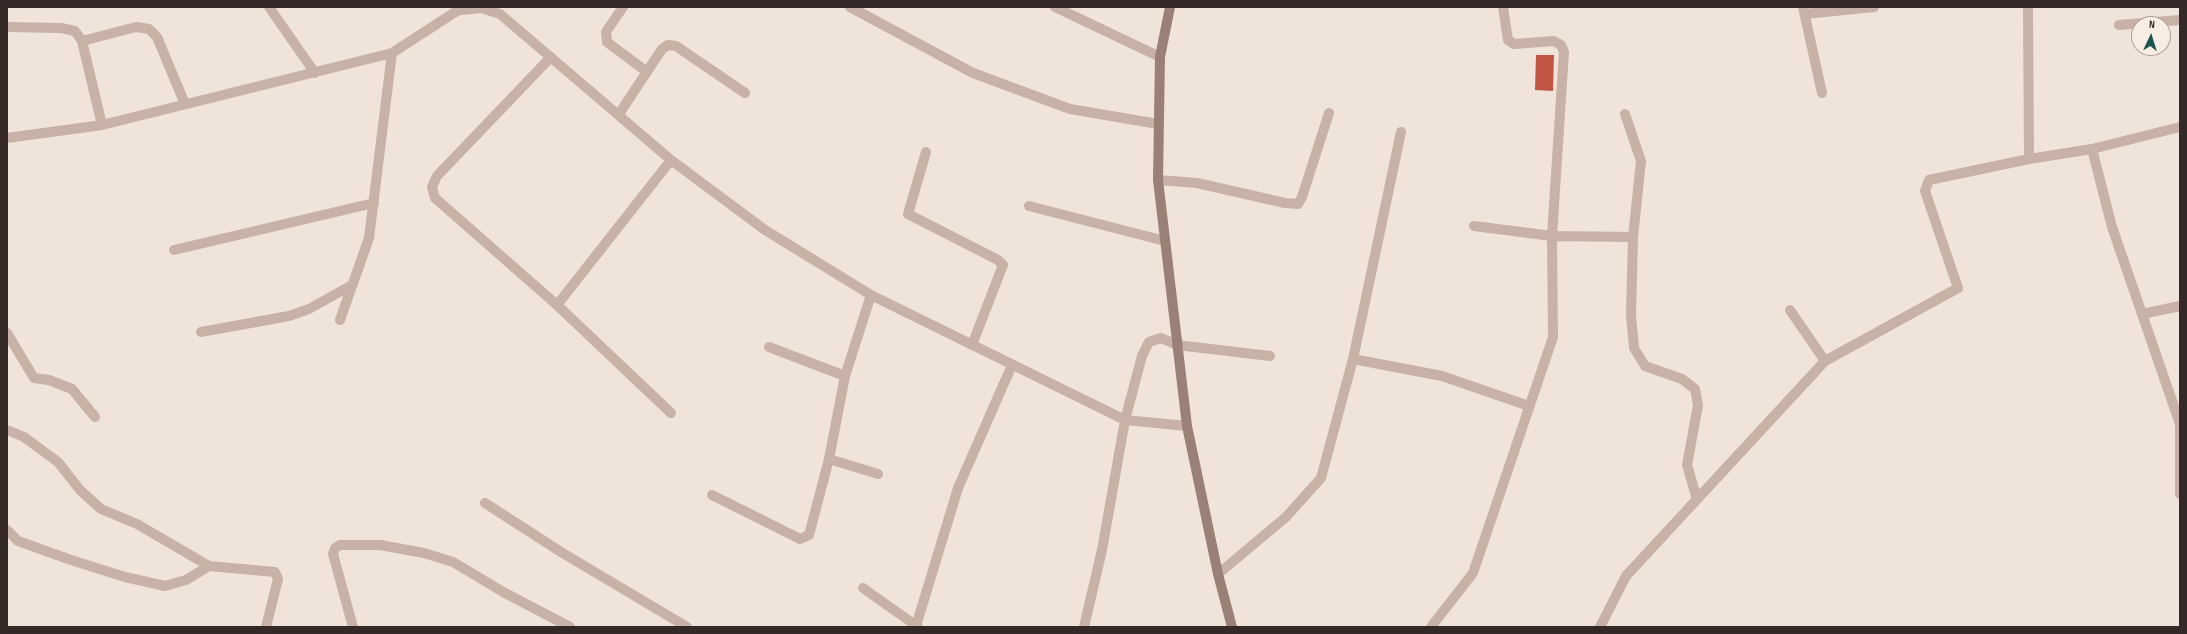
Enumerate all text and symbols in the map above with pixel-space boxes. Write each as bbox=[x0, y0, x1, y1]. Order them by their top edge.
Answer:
north arrow bbox=[2131, 16, 2171, 56]
text: N bbox=[2148, 18, 2155, 31]

